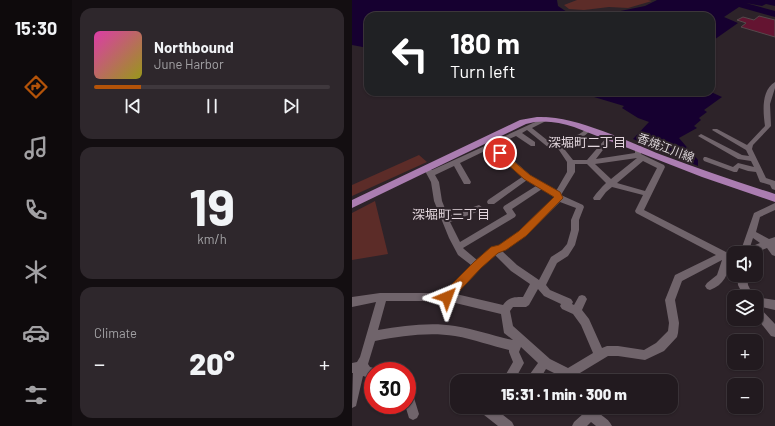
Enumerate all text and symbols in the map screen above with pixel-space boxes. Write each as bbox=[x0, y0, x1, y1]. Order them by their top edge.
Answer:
text: 15:30 bbox=[15, 17, 57, 39]
text: 180 m bbox=[450, 26, 520, 60]
icon: left bbox=[384, 28, 436, 80]
text: Northbound bbox=[154, 38, 234, 56]
text: June Harbor bbox=[154, 56, 224, 72]
text: Turn left bbox=[450, 60, 516, 82]
icon: directions bbox=[22, 73, 50, 101]
icon: previous bbox=[122, 95, 144, 117]
icon: pause bbox=[201, 95, 223, 117]
icon: next bbox=[280, 95, 302, 117]
street label: 香焼江川線 bbox=[635, 130, 697, 164]
icon: music bbox=[22, 134, 50, 162]
district label: 深堀町二丁目 bbox=[548, 134, 626, 150]
pin bbox=[483, 136, 517, 170]
icon: arrive bbox=[489, 142, 511, 164]
text: 19 bbox=[189, 174, 235, 236]
icon: phone bbox=[22, 196, 50, 224]
district label: 深堀町三丁目 bbox=[412, 206, 490, 222]
text: km/h bbox=[197, 231, 227, 247]
map controls bbox=[727, 246, 763, 414]
button: sound bbox=[727, 246, 763, 282]
icon: climate bbox=[22, 258, 50, 286]
position arrow bbox=[426, 276, 468, 318]
button: layers bbox=[727, 290, 763, 326]
icon: car bbox=[22, 319, 50, 347]
text: Climate bbox=[94, 325, 137, 341]
button: + bbox=[727, 334, 763, 370]
text: 20° bbox=[189, 345, 235, 381]
text: − bbox=[94, 350, 105, 376]
text: + bbox=[319, 350, 330, 376]
speed limit sign: 30 bbox=[364, 362, 416, 414]
button: − bbox=[727, 378, 763, 414]
icon: filters bbox=[22, 381, 50, 409]
text: 15:31 · 1 min · 300 m bbox=[501, 385, 627, 403]

